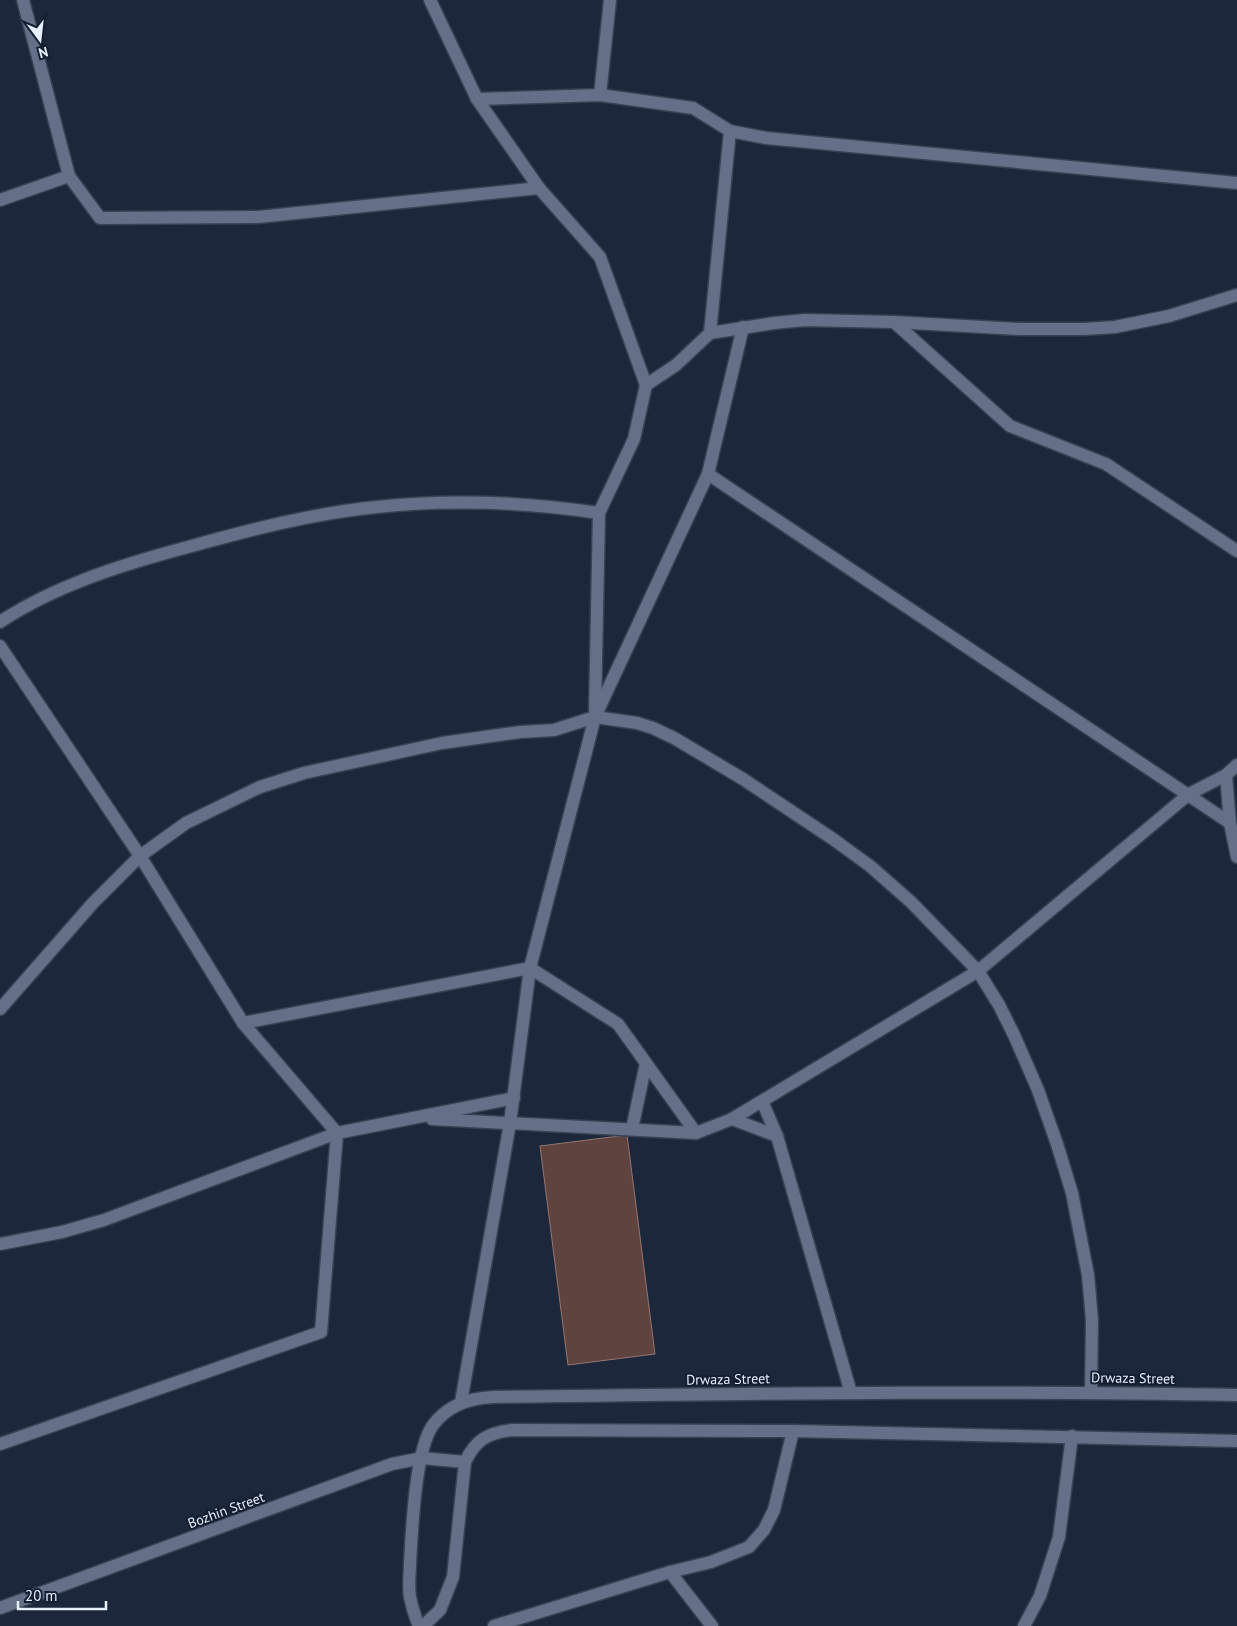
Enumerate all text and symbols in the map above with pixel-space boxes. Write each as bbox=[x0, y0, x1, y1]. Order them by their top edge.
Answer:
north arrow bbox=[15, 15, 65, 65]
text: N bbox=[37, 43, 50, 62]
street label: Drwaza Street bbox=[1091, 1368, 1175, 1388]
street label: Drwaza Street bbox=[686, 1369, 770, 1389]
street label: Bozhin Street bbox=[185, 1488, 267, 1532]
scale bar bbox=[18, 1578, 105, 1610]
text: 20 m bbox=[25, 1586, 58, 1605]

